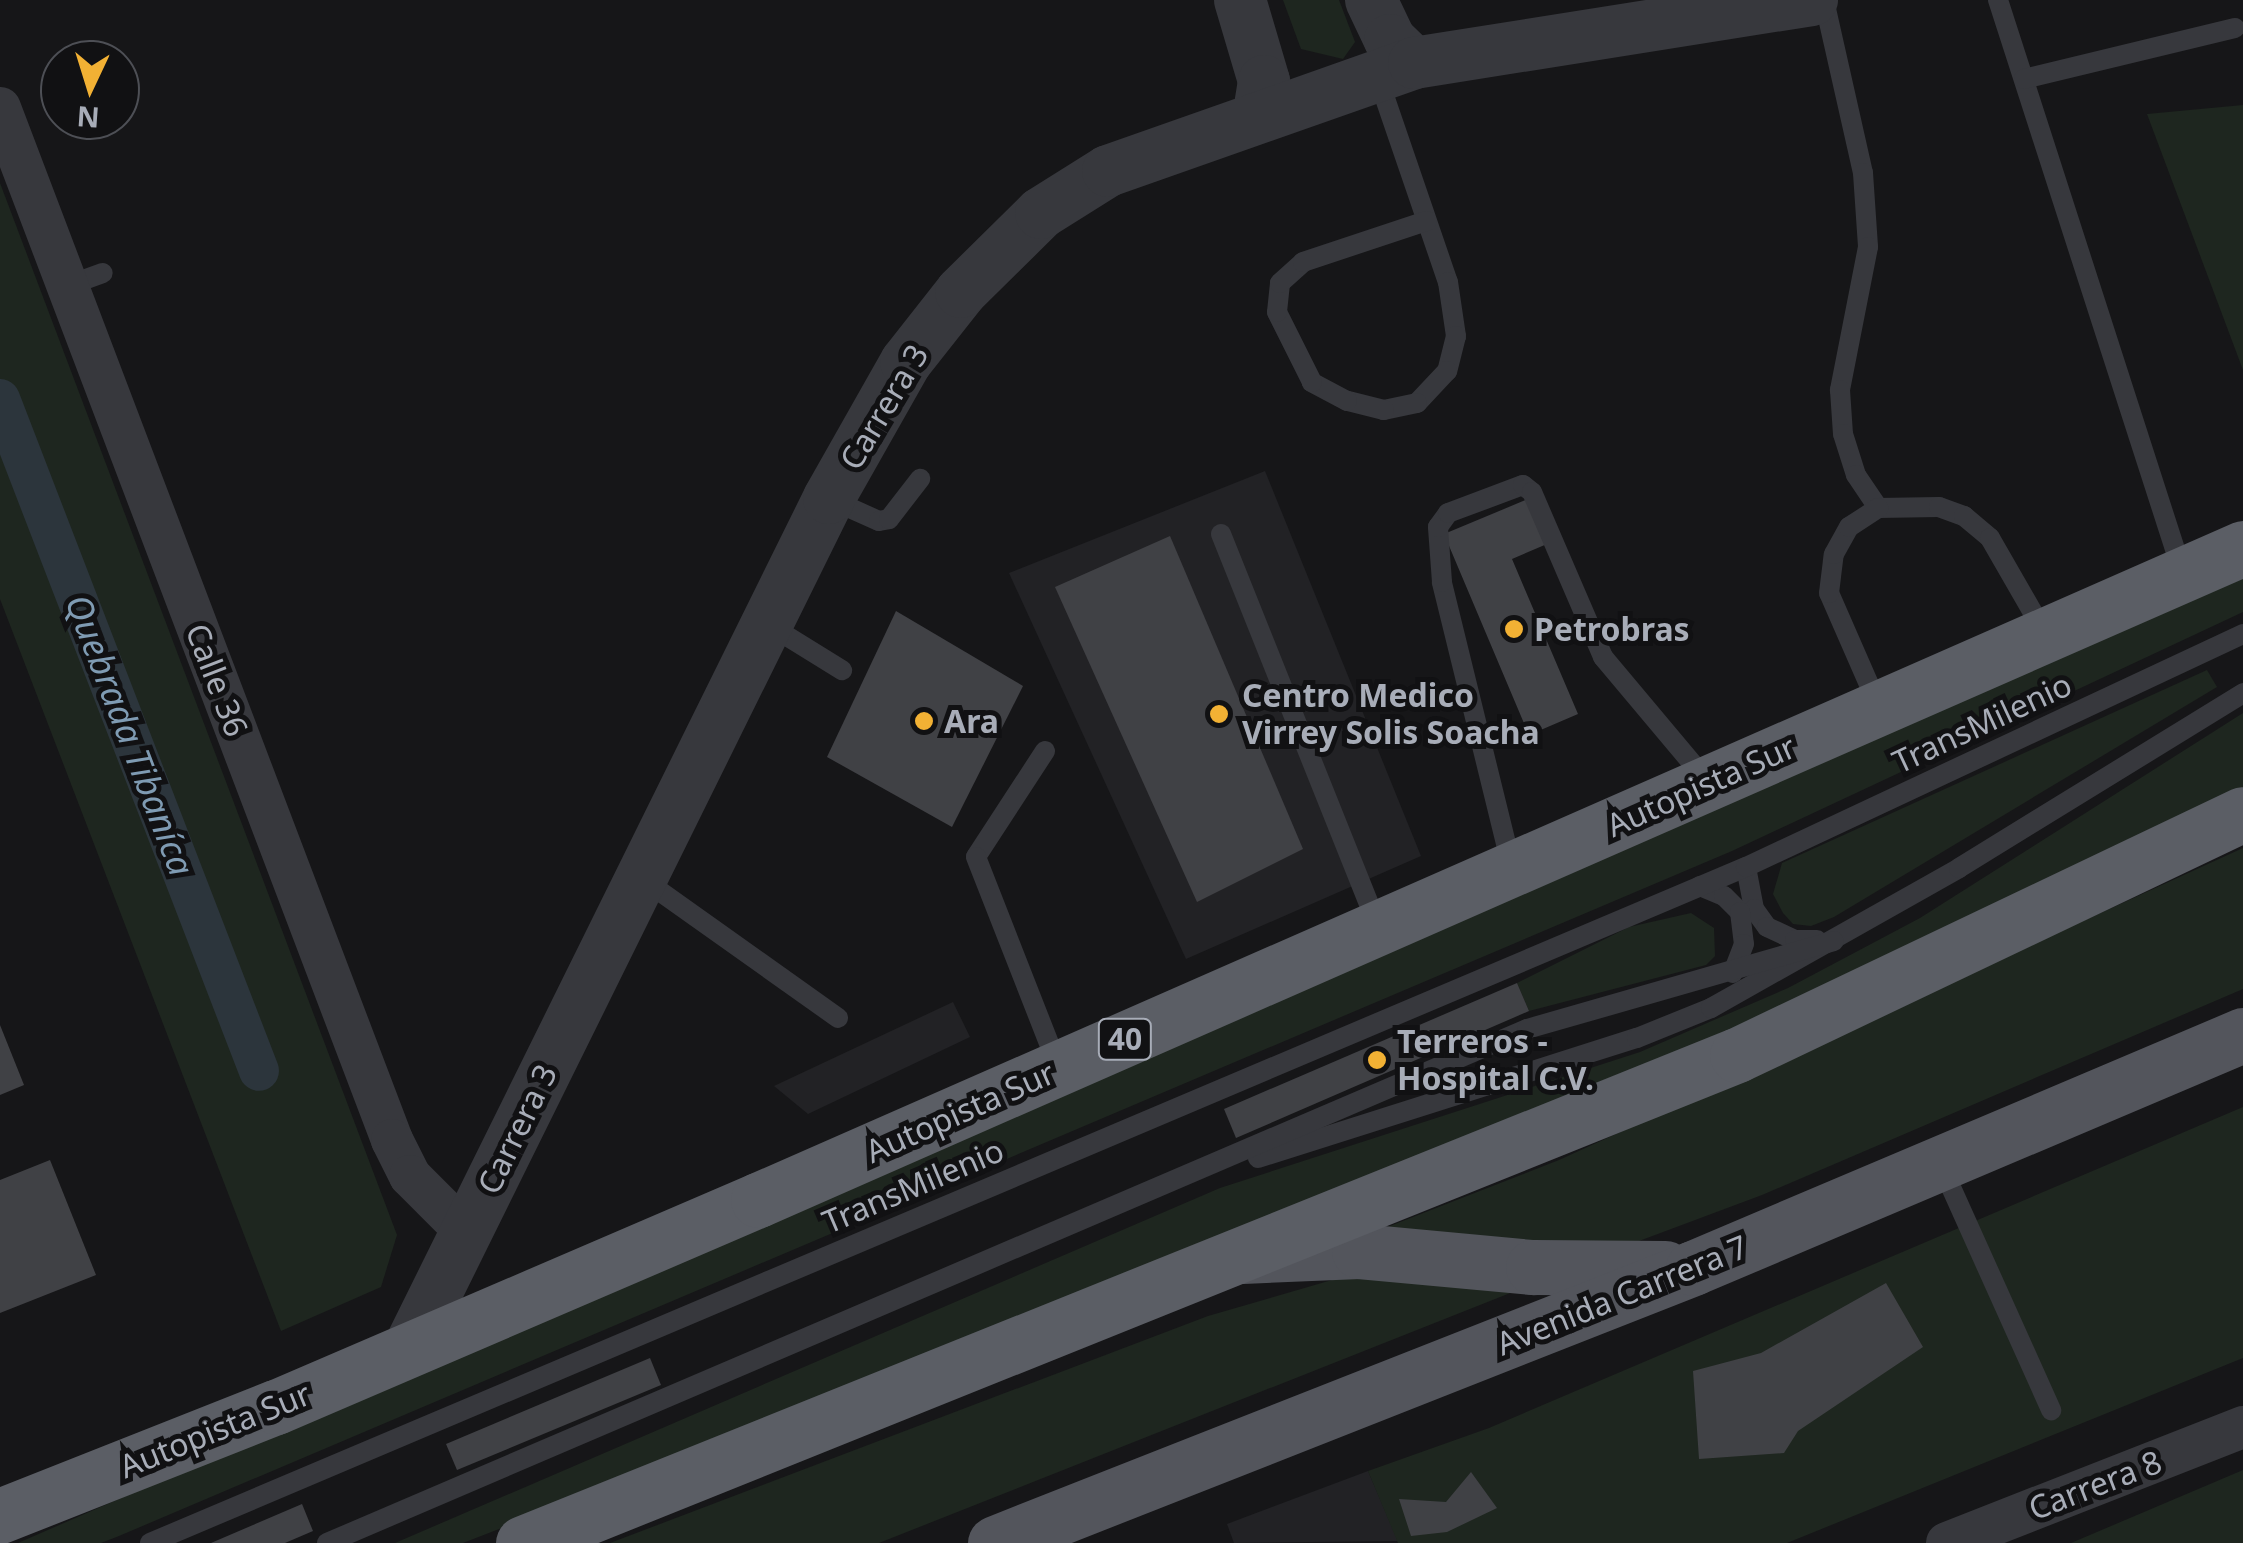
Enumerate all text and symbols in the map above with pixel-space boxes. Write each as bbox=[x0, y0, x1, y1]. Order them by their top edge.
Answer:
north arrow bbox=[40, 40, 140, 140]
text: N bbox=[75, 98, 101, 138]
street label: Carrera 3 bbox=[832, 337, 936, 477]
water label: Quebrada Tibaníca bbox=[57, 589, 203, 881]
place label: Petrobras bbox=[1534, 610, 1690, 648]
street label: Calle 36 bbox=[178, 618, 256, 742]
marker: Petrobras bbox=[1503, 618, 1525, 640]
street label: TransMilenio bbox=[1887, 665, 2077, 781]
place label: Centro Medico Virrey Solis Soacha bbox=[1242, 677, 1540, 752]
marker: Centro Medico Virrey Solis Soacha bbox=[1206, 701, 1232, 727]
place label: Ara bbox=[944, 702, 999, 740]
marker: Ara bbox=[913, 710, 935, 732]
street label: Autopista Sur bbox=[1601, 727, 1801, 845]
road number: 40 bbox=[1098, 1014, 1152, 1064]
place label: Terreros - Hospital C.V. bbox=[1397, 1023, 1594, 1098]
marker: Terreros - Hospital C.V. bbox=[1366, 1049, 1388, 1071]
street label: Autopista Sur bbox=[860, 1053, 1060, 1171]
street label: Carrera 3 bbox=[469, 1058, 565, 1200]
street label: TransMilenio bbox=[817, 1131, 1009, 1241]
street label: Avenida Carrera 7 bbox=[1491, 1227, 1753, 1363]
street label: Autopista Sur bbox=[114, 1374, 316, 1486]
street label: Carrera 8 bbox=[2023, 1442, 2167, 1528]

